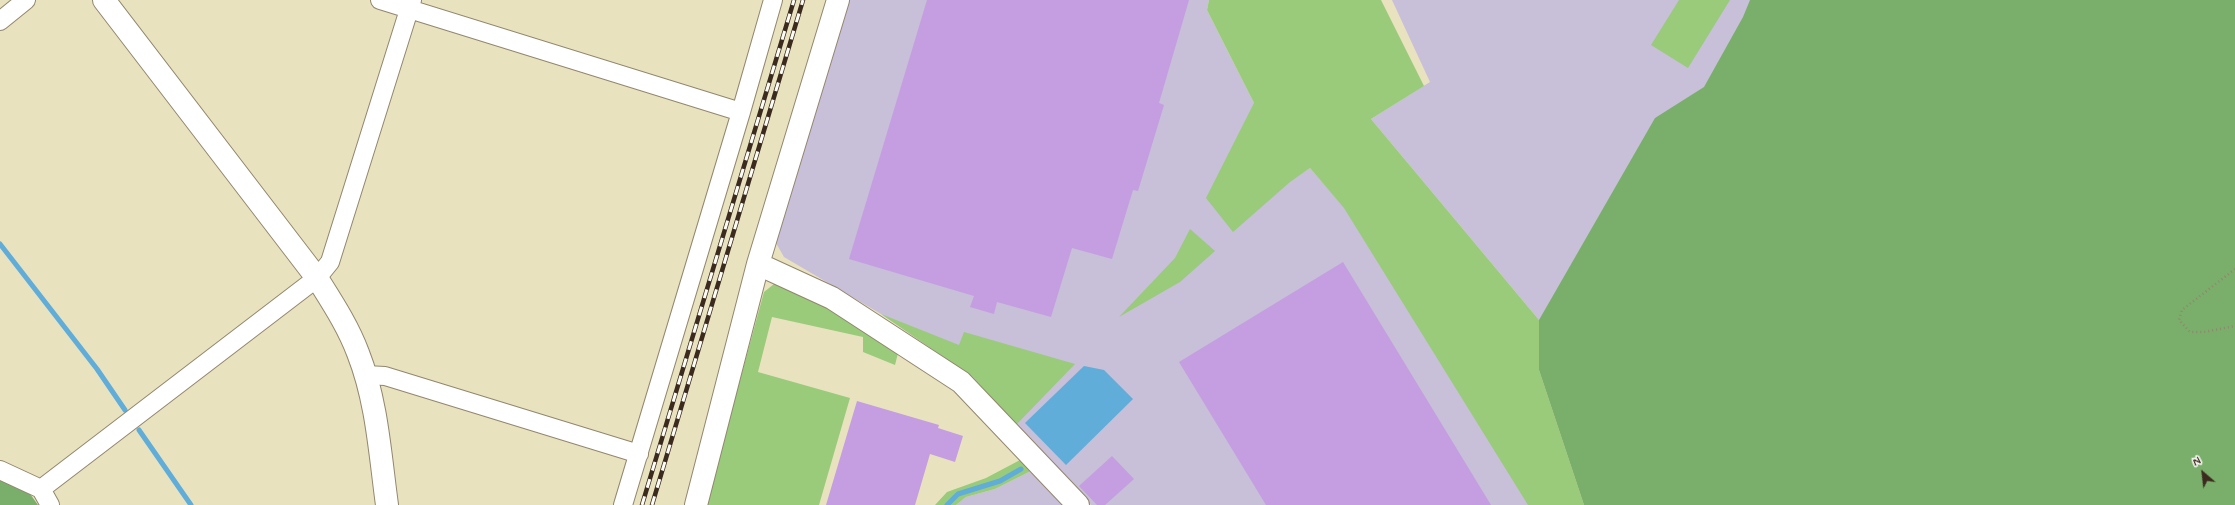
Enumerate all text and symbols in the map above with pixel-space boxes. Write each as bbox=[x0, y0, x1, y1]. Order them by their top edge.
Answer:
north arrow bbox=[2183, 453, 2223, 493]
text: N bbox=[2191, 455, 2204, 470]

